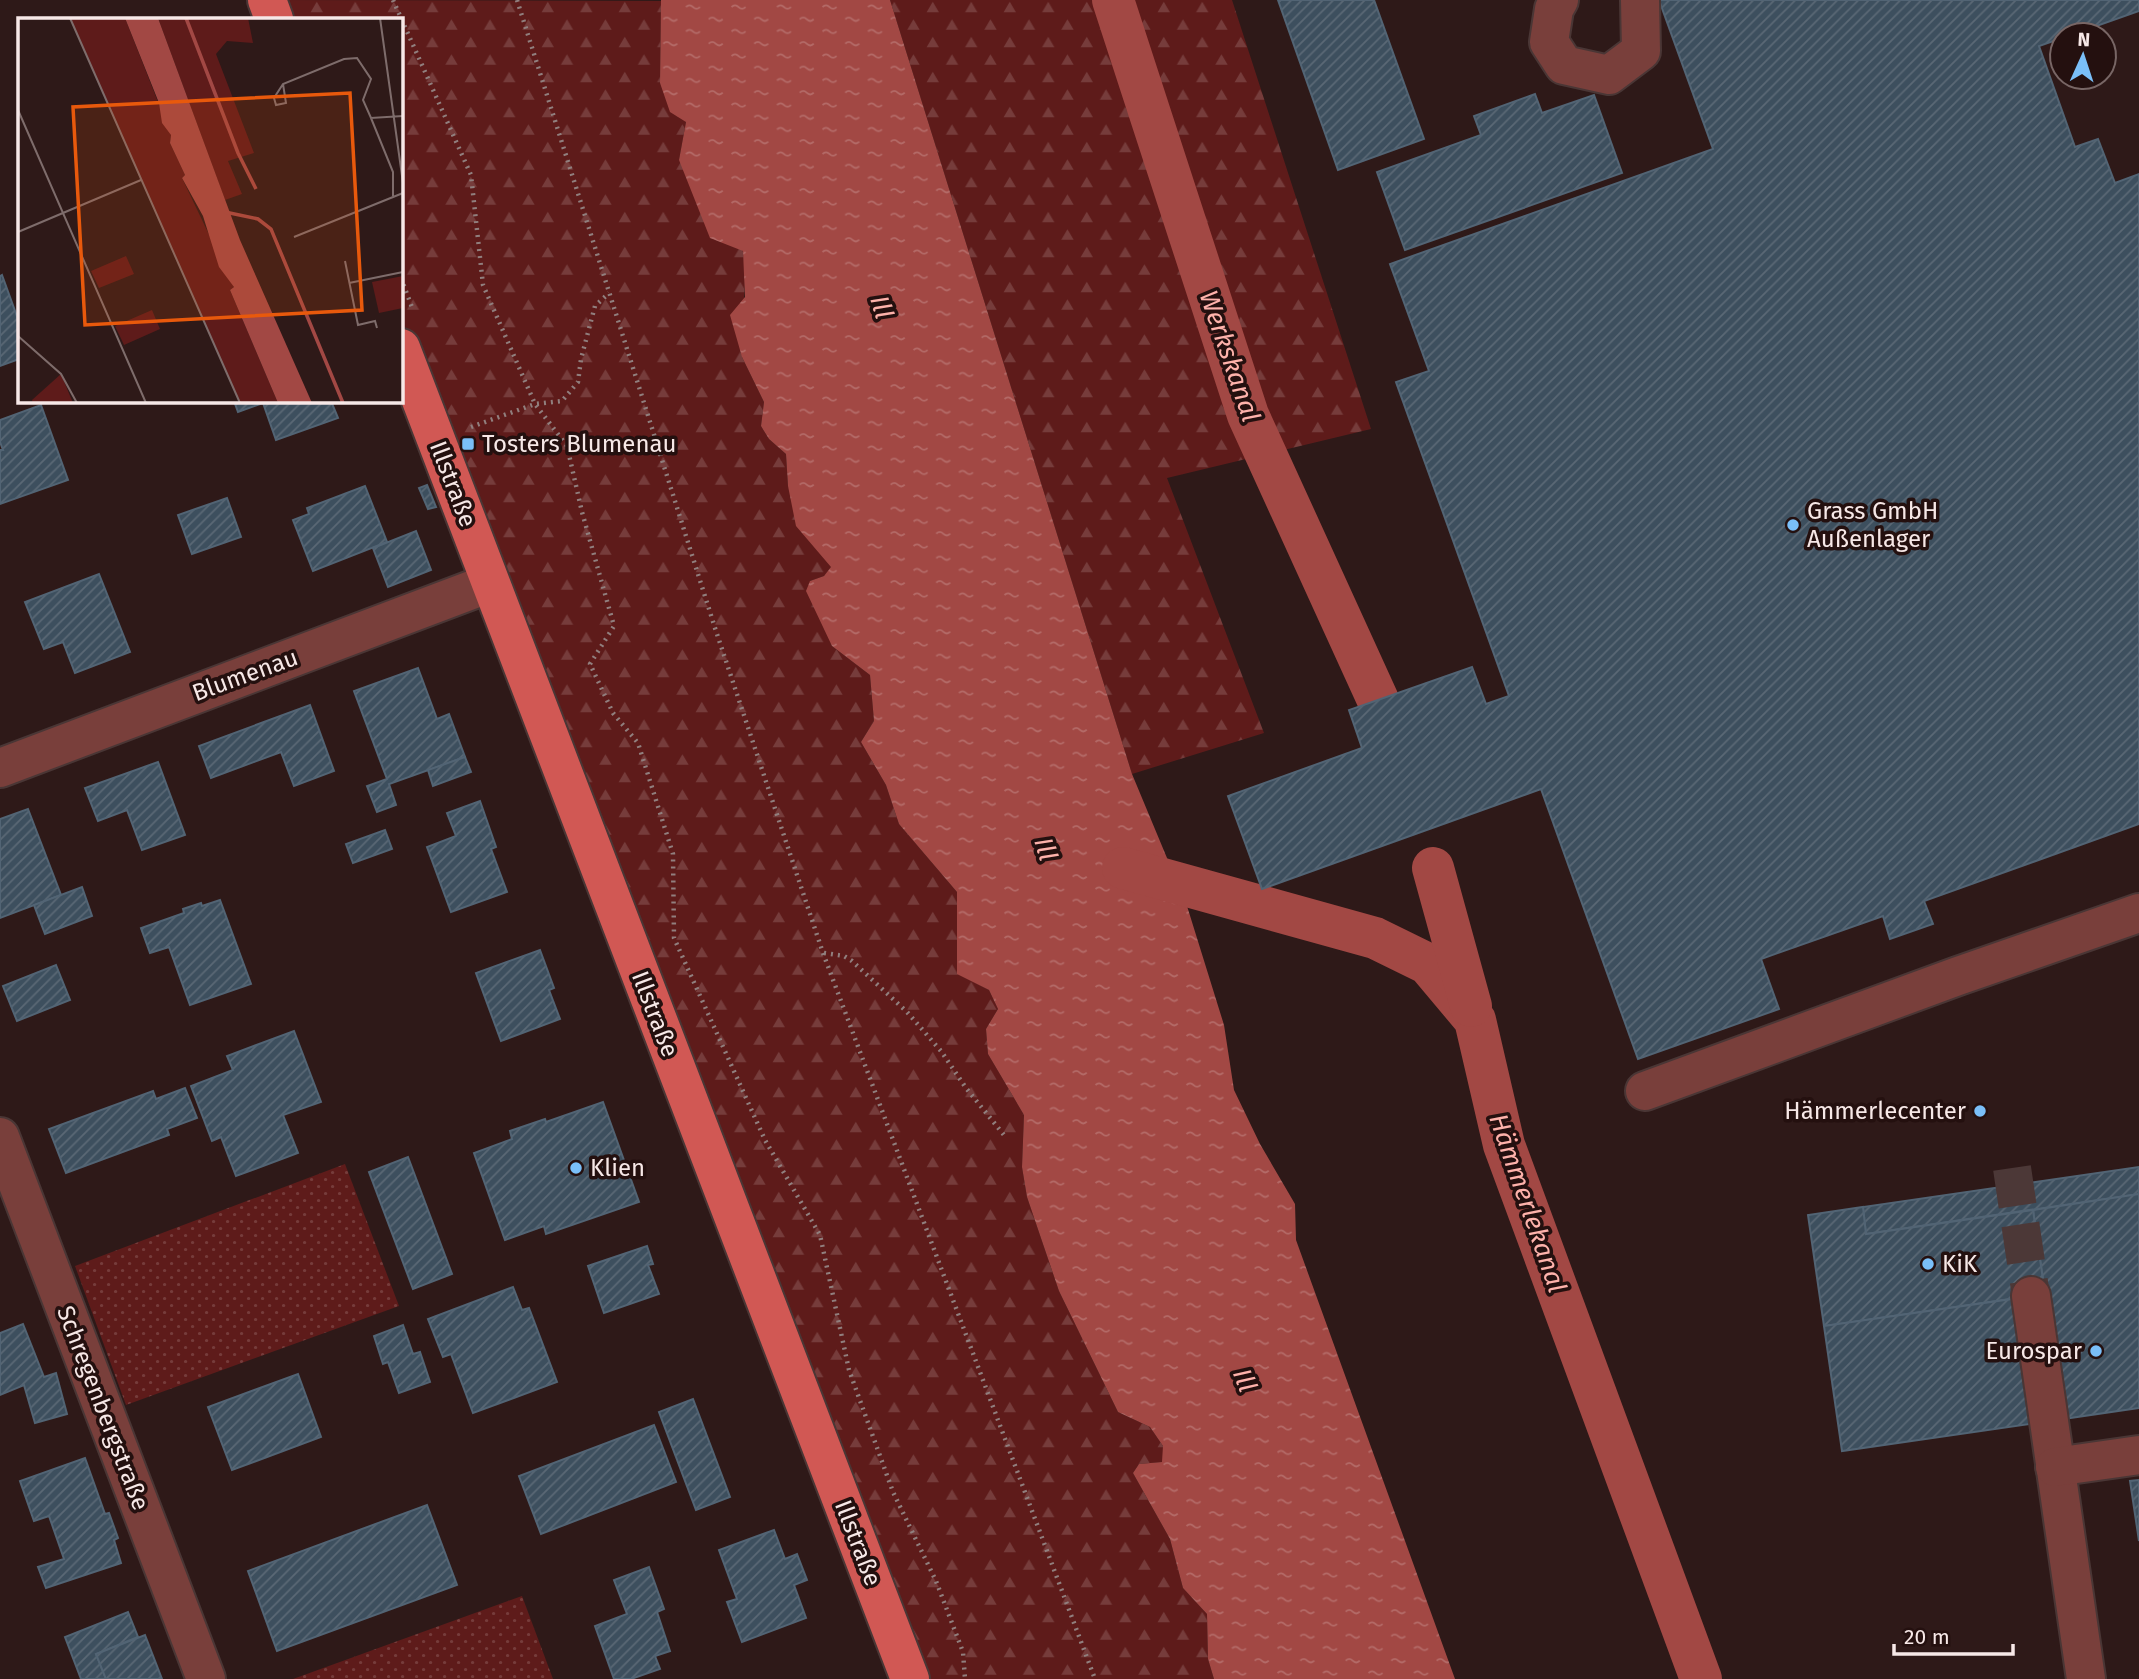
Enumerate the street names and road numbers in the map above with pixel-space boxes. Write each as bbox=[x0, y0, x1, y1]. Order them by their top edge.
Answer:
street label: Illstraße bbox=[424, 437, 482, 531]
street label: Blumenau bbox=[188, 643, 302, 707]
street label: Illstraße bbox=[626, 967, 684, 1061]
street label: Schregenbergstraße bbox=[51, 1302, 155, 1514]
street label: Illstraße bbox=[829, 1496, 887, 1590]

